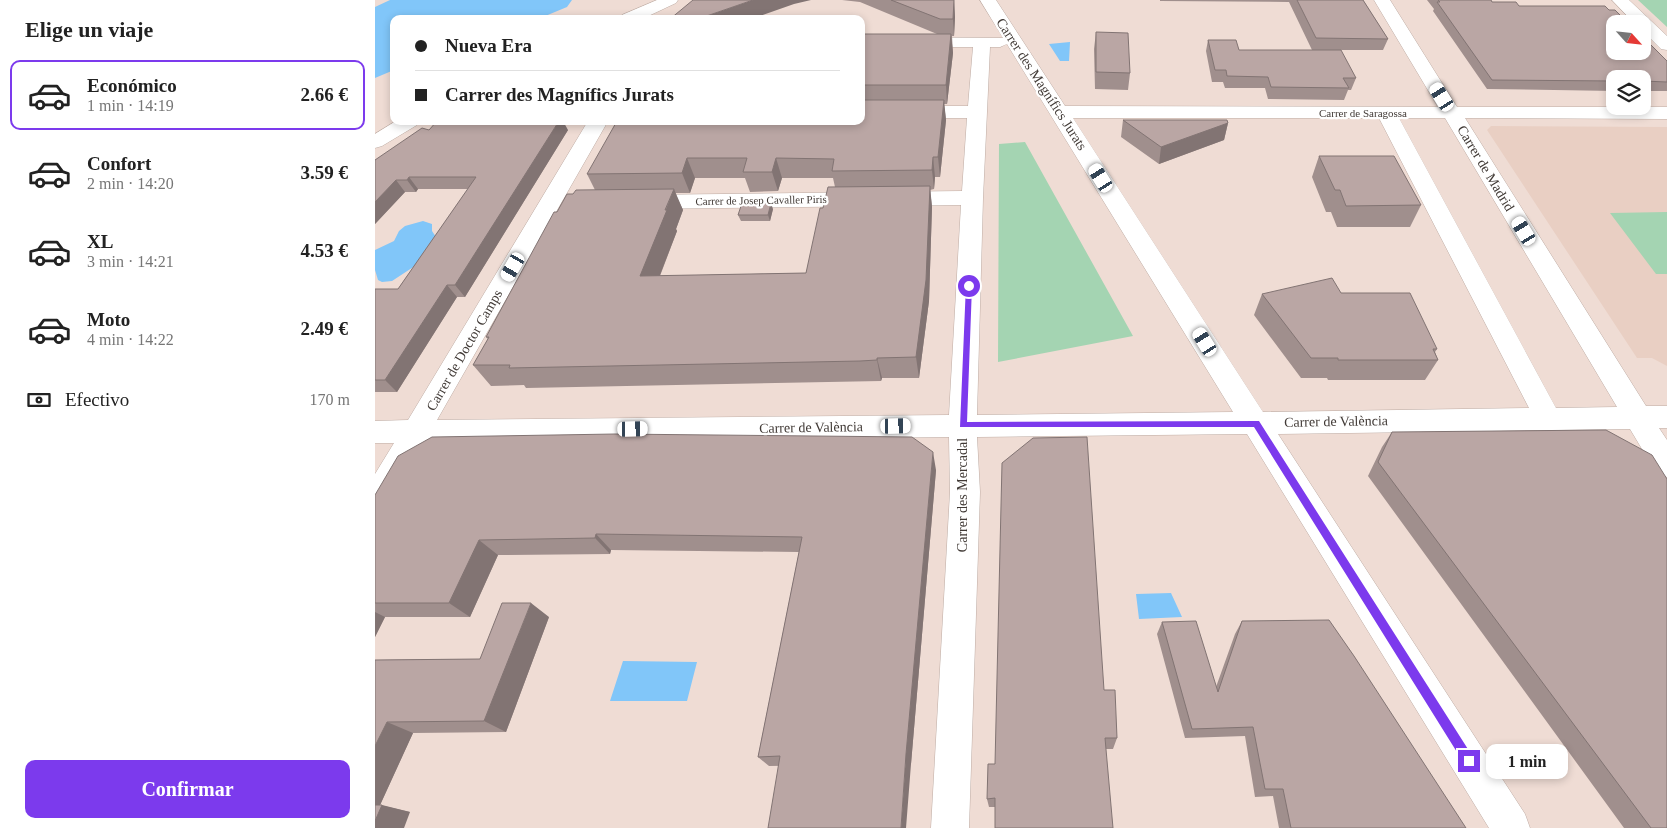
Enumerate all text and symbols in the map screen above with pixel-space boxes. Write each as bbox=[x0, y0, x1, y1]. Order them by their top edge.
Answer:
street label: Carrer des Magnífics Jurats bbox=[993, 15, 1090, 153]
north arrow bbox=[1606, 15, 1651, 60]
map controls bbox=[1606, 15, 1651, 115]
text: Elige un viaje bbox=[25, 17, 153, 42]
text: Nueva Era bbox=[445, 35, 532, 56]
button: layers bbox=[1606, 70, 1651, 115]
icon: car bbox=[27, 73, 72, 118]
text: Económico bbox=[87, 75, 177, 96]
car bbox=[1427, 80, 1456, 114]
text: 2.66 € bbox=[301, 84, 348, 105]
text: Carrer des Magnífics Jurats bbox=[445, 84, 674, 105]
text: 1 min · 14:19 bbox=[87, 97, 174, 114]
street label: Carrer de Saragossa bbox=[1319, 107, 1407, 119]
street label: Carrer de Madrid bbox=[1454, 123, 1517, 214]
icon: car bbox=[27, 151, 72, 196]
text: Confort bbox=[87, 153, 151, 174]
car bbox=[1086, 161, 1115, 195]
text: 3.59 € bbox=[301, 162, 348, 183]
text: 2 min · 14:20 bbox=[87, 175, 174, 192]
street label: Carrer de Josep Cavaller Piris bbox=[695, 193, 827, 207]
car bbox=[1509, 214, 1538, 248]
icon: car bbox=[27, 229, 72, 274]
text: XL bbox=[87, 231, 113, 252]
text: 4.53 € bbox=[301, 240, 348, 261]
car bbox=[499, 250, 526, 284]
text: 3 min · 14:21 bbox=[87, 253, 174, 270]
route start bbox=[958, 275, 980, 297]
street label: Carrer de Doctor Camps bbox=[424, 287, 505, 413]
icon: car bbox=[27, 307, 72, 352]
text: Moto bbox=[87, 309, 130, 330]
text: 2.49 € bbox=[301, 318, 348, 339]
car bbox=[1190, 325, 1219, 359]
text: 4 min · 14:22 bbox=[87, 331, 174, 348]
icon: cash bbox=[25, 386, 53, 414]
text: Efectivo bbox=[65, 389, 129, 410]
text: 170 m bbox=[310, 391, 350, 408]
street label: Carrer de València bbox=[1284, 413, 1389, 430]
car bbox=[880, 418, 911, 434]
street label: Carrer de València bbox=[759, 419, 864, 436]
car bbox=[617, 421, 648, 437]
street label: Carrer des Mercadal bbox=[955, 438, 970, 552]
callout: 1 min bbox=[1487, 744, 1569, 778]
route end bbox=[1458, 750, 1480, 772]
text: 1 min bbox=[1508, 753, 1546, 770]
button: Confirmar bbox=[25, 760, 350, 818]

